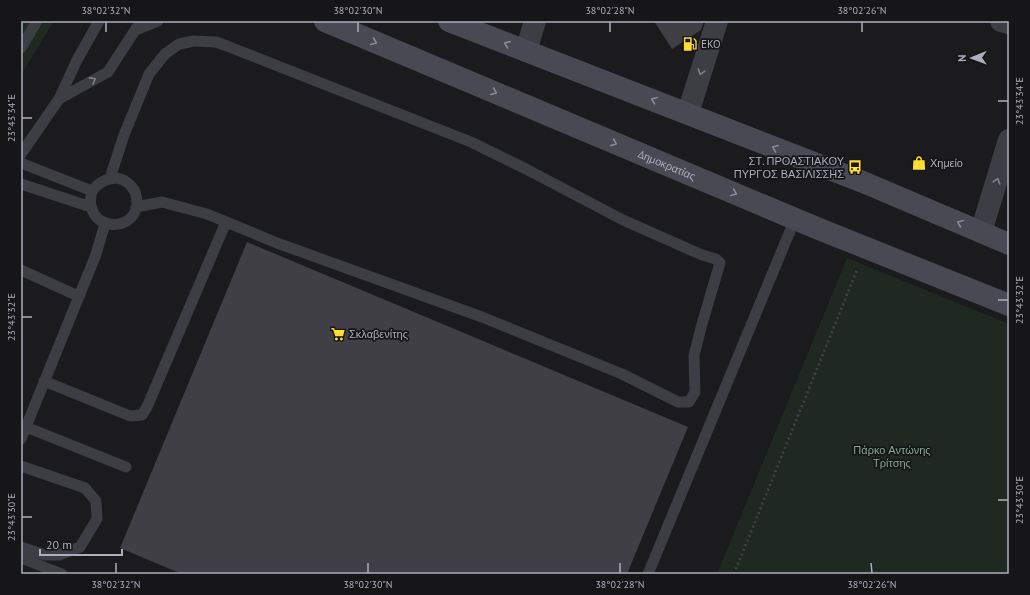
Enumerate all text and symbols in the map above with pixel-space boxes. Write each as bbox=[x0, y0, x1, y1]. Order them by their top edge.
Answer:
text: 38°02'32"N bbox=[81, 4, 131, 17]
text: 38°02'30"N bbox=[333, 4, 383, 17]
text: 38°02'28"N bbox=[585, 4, 635, 17]
text: 38°02'26"N bbox=[837, 4, 887, 17]
fuel station icon: EKO bbox=[682, 36, 698, 52]
one-way arrow bbox=[371, 37, 378, 45]
place label: EKO bbox=[701, 37, 721, 51]
north arrow bbox=[952, 38, 992, 78]
one-way arrow bbox=[503, 40, 510, 48]
text: N bbox=[955, 54, 969, 62]
one-way arrow bbox=[697, 68, 706, 75]
one-way arrow bbox=[89, 77, 96, 85]
text: 23°43'34"E bbox=[1013, 77, 1026, 125]
one-way arrow bbox=[489, 87, 497, 95]
text: 23°43'34"E bbox=[5, 94, 18, 142]
one-way arrow bbox=[650, 97, 657, 105]
one-way arrow bbox=[610, 138, 617, 146]
one-way arrow bbox=[772, 144, 779, 152]
street label: Δημοκρατίας bbox=[636, 147, 698, 183]
place label: ΣΤ. ΠΡΟΑΣΤΙΑΚΟΥ ΠΥΡΓΟΣ ΒΑΣΙΛΙΣΣΗΣ bbox=[734, 154, 845, 181]
shop icon: Χημείο bbox=[911, 155, 927, 171]
place label: Χημείο bbox=[930, 156, 963, 170]
bus stop icon: ΣΤ. ΠΡΟΑΣΤΙΑΚΟΥ ΠΥΡΓΟΣ ΒΑΣΙΛΙΣΣΗΣ bbox=[847, 159, 863, 175]
one-way arrow bbox=[992, 178, 1001, 185]
one-way arrow bbox=[729, 188, 737, 196]
one-way arrow bbox=[957, 220, 965, 228]
text: 23°43'32"E bbox=[1013, 276, 1026, 324]
text: 23°43'32"E bbox=[5, 293, 18, 341]
supermarket icon: Σκλαβενίτης bbox=[330, 326, 346, 342]
place label: Σκλαβενίτης bbox=[349, 327, 408, 341]
park label: Πάρκο Αντώνης Τρίτσης bbox=[853, 443, 931, 470]
text: 23°43'30"E bbox=[1013, 476, 1026, 524]
text: 23°43'30"E bbox=[5, 493, 18, 541]
scale bar bbox=[40, 531, 122, 557]
text: 20 m bbox=[46, 537, 72, 552]
text: 38°02'32"N bbox=[91, 578, 141, 591]
text: 38°02'30"N bbox=[343, 578, 393, 591]
text: 38°02'28"N bbox=[595, 578, 645, 591]
text: 38°02'26"N bbox=[847, 578, 897, 591]

